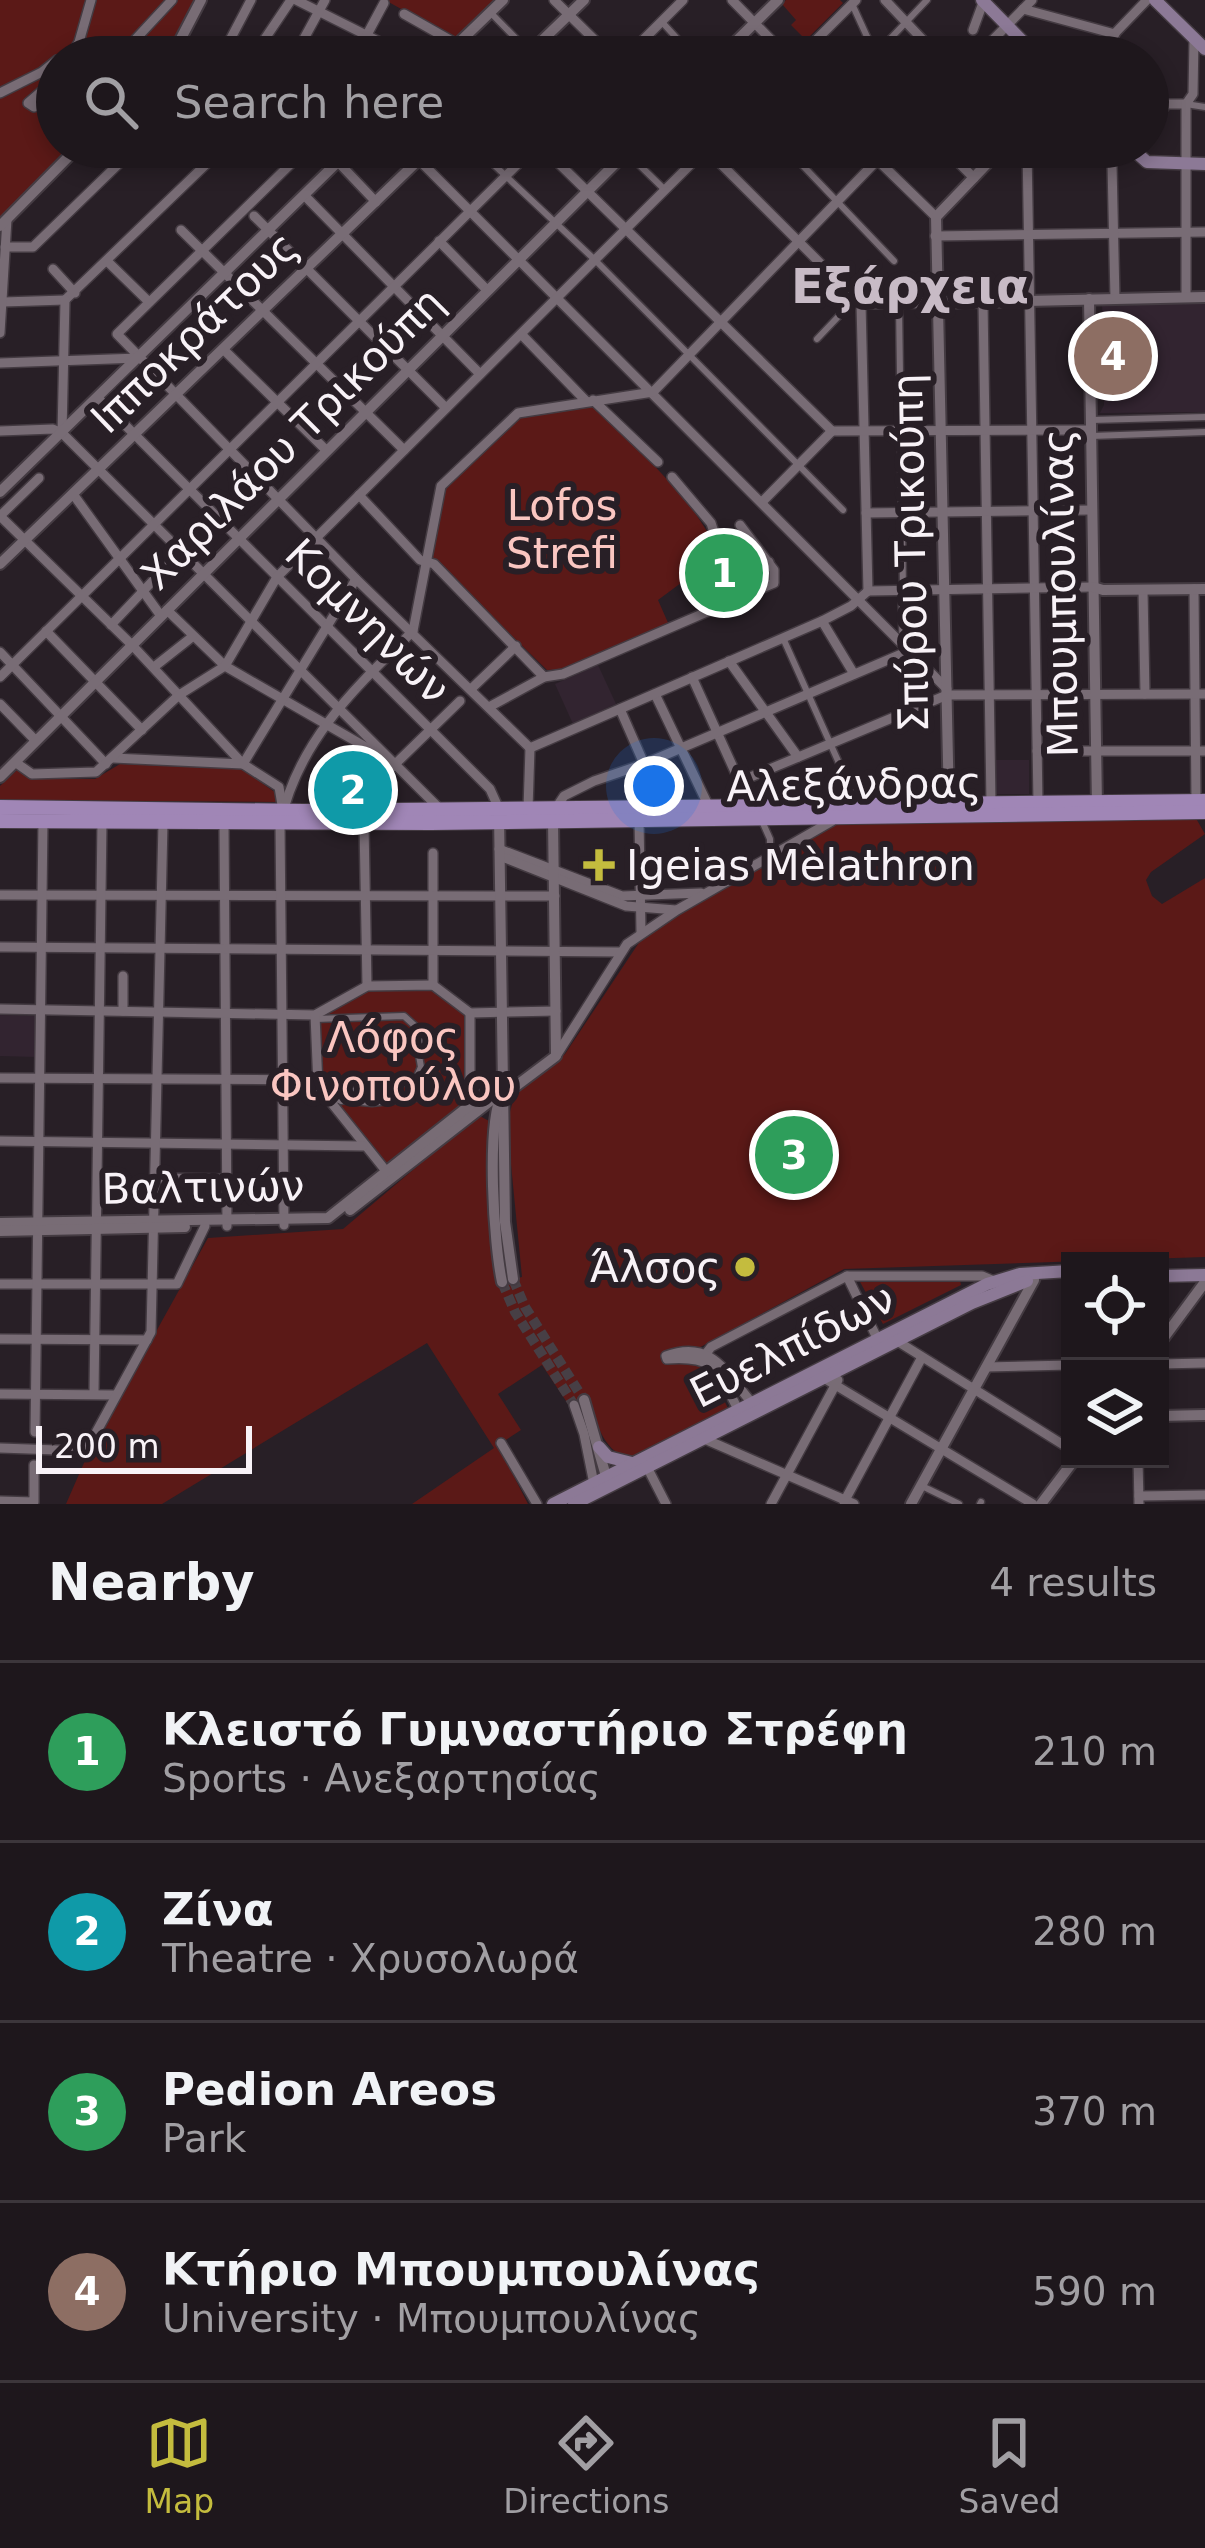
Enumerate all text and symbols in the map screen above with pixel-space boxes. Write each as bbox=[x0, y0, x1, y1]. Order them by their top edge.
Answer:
search box bbox=[36, 36, 1169, 168]
icon: search bbox=[78, 69, 144, 135]
text: Search here bbox=[174, 76, 444, 129]
street label: Ιπποκράτους bbox=[81, 222, 308, 443]
district label: Εξάρχεια bbox=[791, 258, 1029, 314]
street label: Χαριλάου Τρικούπη bbox=[131, 277, 453, 599]
pin: 4 bbox=[1074, 311, 1152, 401]
street label: Σπύρου Τρικούπη bbox=[883, 373, 938, 733]
street label: Μπουμπουλίνας bbox=[1033, 428, 1088, 758]
park label: Lofos Strefi bbox=[506, 481, 618, 578]
pin: 1 bbox=[685, 528, 763, 618]
street label: Κομνηνών bbox=[275, 529, 460, 714]
pin: 2 bbox=[314, 745, 392, 835]
your location bbox=[624, 756, 684, 816]
street label: Αλεξάνδρας bbox=[726, 758, 982, 811]
place label: Igeias Mèlathron bbox=[626, 841, 975, 890]
marker: Igeias Mèlathron bbox=[583, 849, 615, 881]
park label: Λόφος Φινοπούλου bbox=[270, 1013, 516, 1110]
pin: 3 bbox=[755, 1110, 833, 1200]
street label: Βαλτινών bbox=[101, 1161, 305, 1214]
place label: Άλσος bbox=[590, 1243, 721, 1292]
map controls bbox=[1061, 1252, 1169, 1468]
button: locate bbox=[1061, 1252, 1169, 1360]
marker: Άλσος bbox=[732, 1254, 758, 1280]
street label: Ευελπίδων bbox=[682, 1273, 902, 1418]
button: layers bbox=[1061, 1360, 1169, 1468]
scale bar bbox=[36, 1420, 252, 1473]
text: 200 m bbox=[54, 1427, 160, 1466]
text: Nearby bbox=[48, 1553, 255, 1612]
text: 4 results bbox=[989, 1560, 1157, 1605]
text: Κλειστό Γυμναστήριο Στρέφη bbox=[162, 1703, 908, 1756]
text: 1 bbox=[73, 1729, 101, 1774]
text: 210 m bbox=[1032, 1729, 1157, 1774]
text: Sports · Ανεξαρτησίας bbox=[162, 1756, 601, 1801]
text: Ζίνα bbox=[162, 1883, 274, 1936]
text: 2 bbox=[73, 1909, 101, 1954]
text: 280 m bbox=[1032, 1909, 1157, 1954]
text: Theatre · Χρυσολωρά bbox=[162, 1936, 579, 1981]
text: Pedion Areos bbox=[162, 2063, 497, 2116]
text: 3 bbox=[73, 2089, 101, 2134]
text: 370 m bbox=[1032, 2089, 1157, 2134]
text: Park bbox=[162, 2116, 246, 2161]
text: Κτήριο Μπουμπουλίνας bbox=[162, 2243, 760, 2296]
text: 4 bbox=[73, 2269, 101, 2314]
text: 590 m bbox=[1032, 2269, 1157, 2314]
text: University · Μπουμπουλίνας bbox=[162, 2296, 701, 2341]
tab: Map bbox=[145, 2410, 214, 2521]
tab: Directions bbox=[503, 2410, 669, 2521]
tab: Saved bbox=[959, 2410, 1060, 2521]

